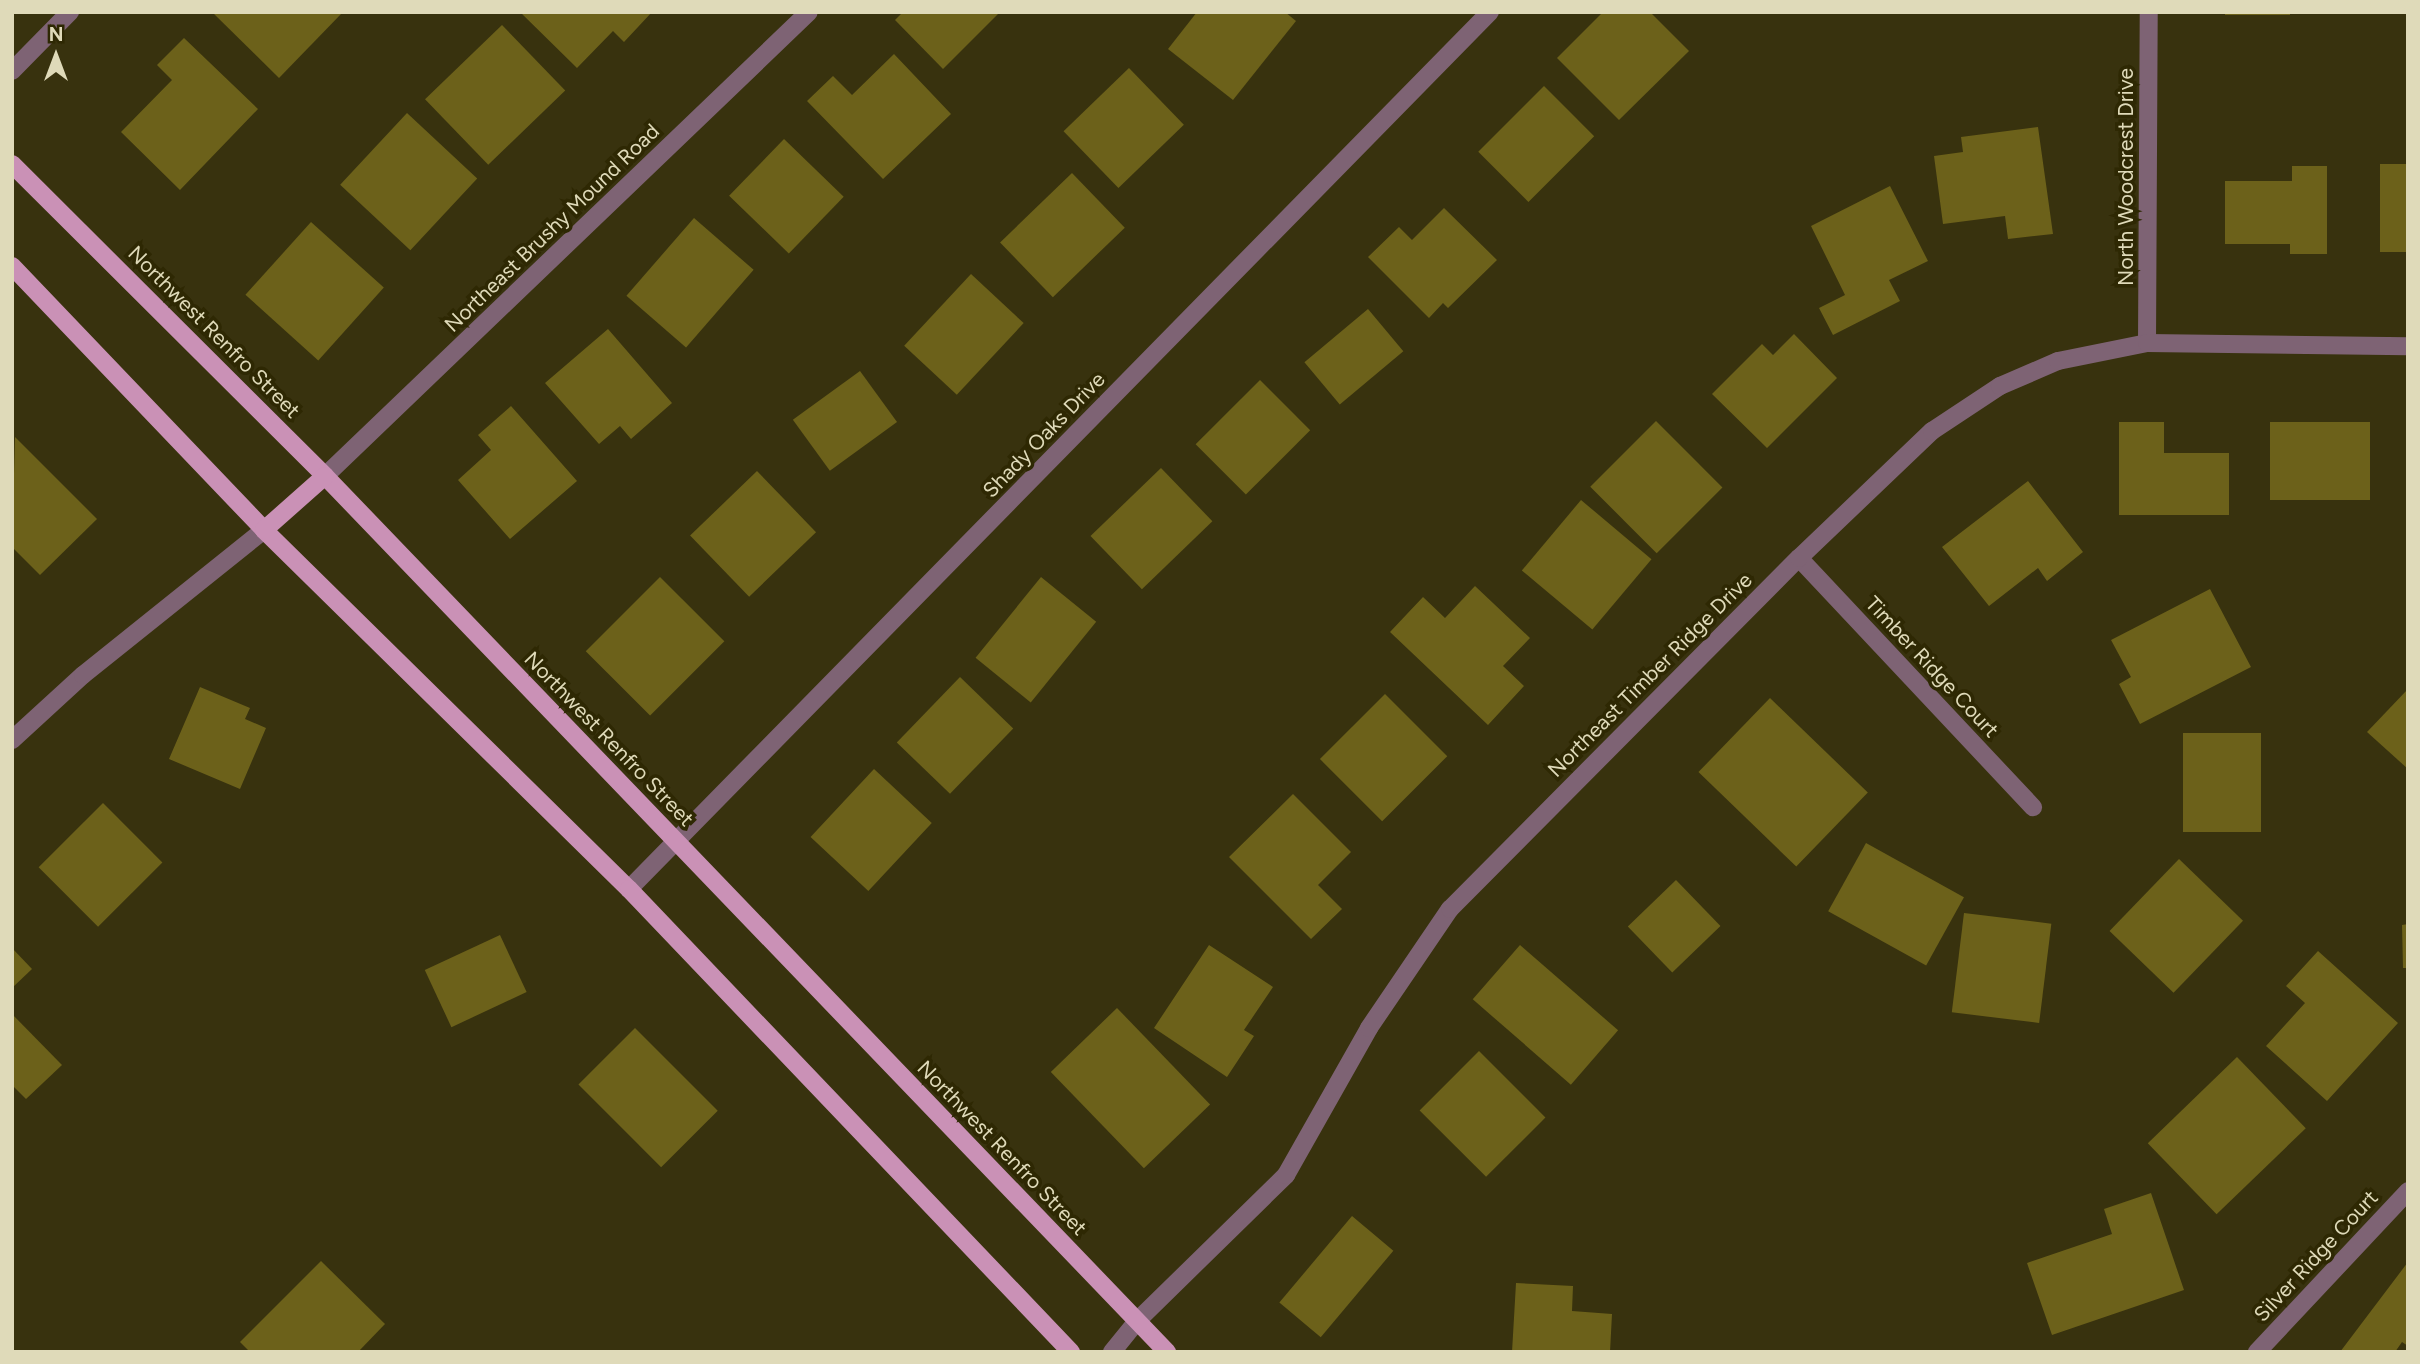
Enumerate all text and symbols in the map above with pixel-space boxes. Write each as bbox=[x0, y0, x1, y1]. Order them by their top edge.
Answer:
north arrow bbox=[21, 21, 91, 91]
text: N bbox=[49, 23, 63, 46]
street label: North Woodcrest Drive bbox=[2113, 68, 2139, 286]
street label: Northeast Brushy Mound Road bbox=[439, 119, 665, 337]
street label: Northwest Renfro Street bbox=[123, 241, 305, 423]
street label: Shady Oaks Drive bbox=[978, 367, 1110, 503]
street label: Northeast Timber Ridge Drive bbox=[1543, 568, 1757, 782]
street label: Timber Ridge Court bbox=[1860, 591, 2004, 743]
street label: Northwest Renfro Street bbox=[519, 646, 699, 832]
street label: Northwest Renfro Street bbox=[912, 1055, 1092, 1241]
street label: Silver Ridge Court bbox=[2249, 1185, 2383, 1327]

